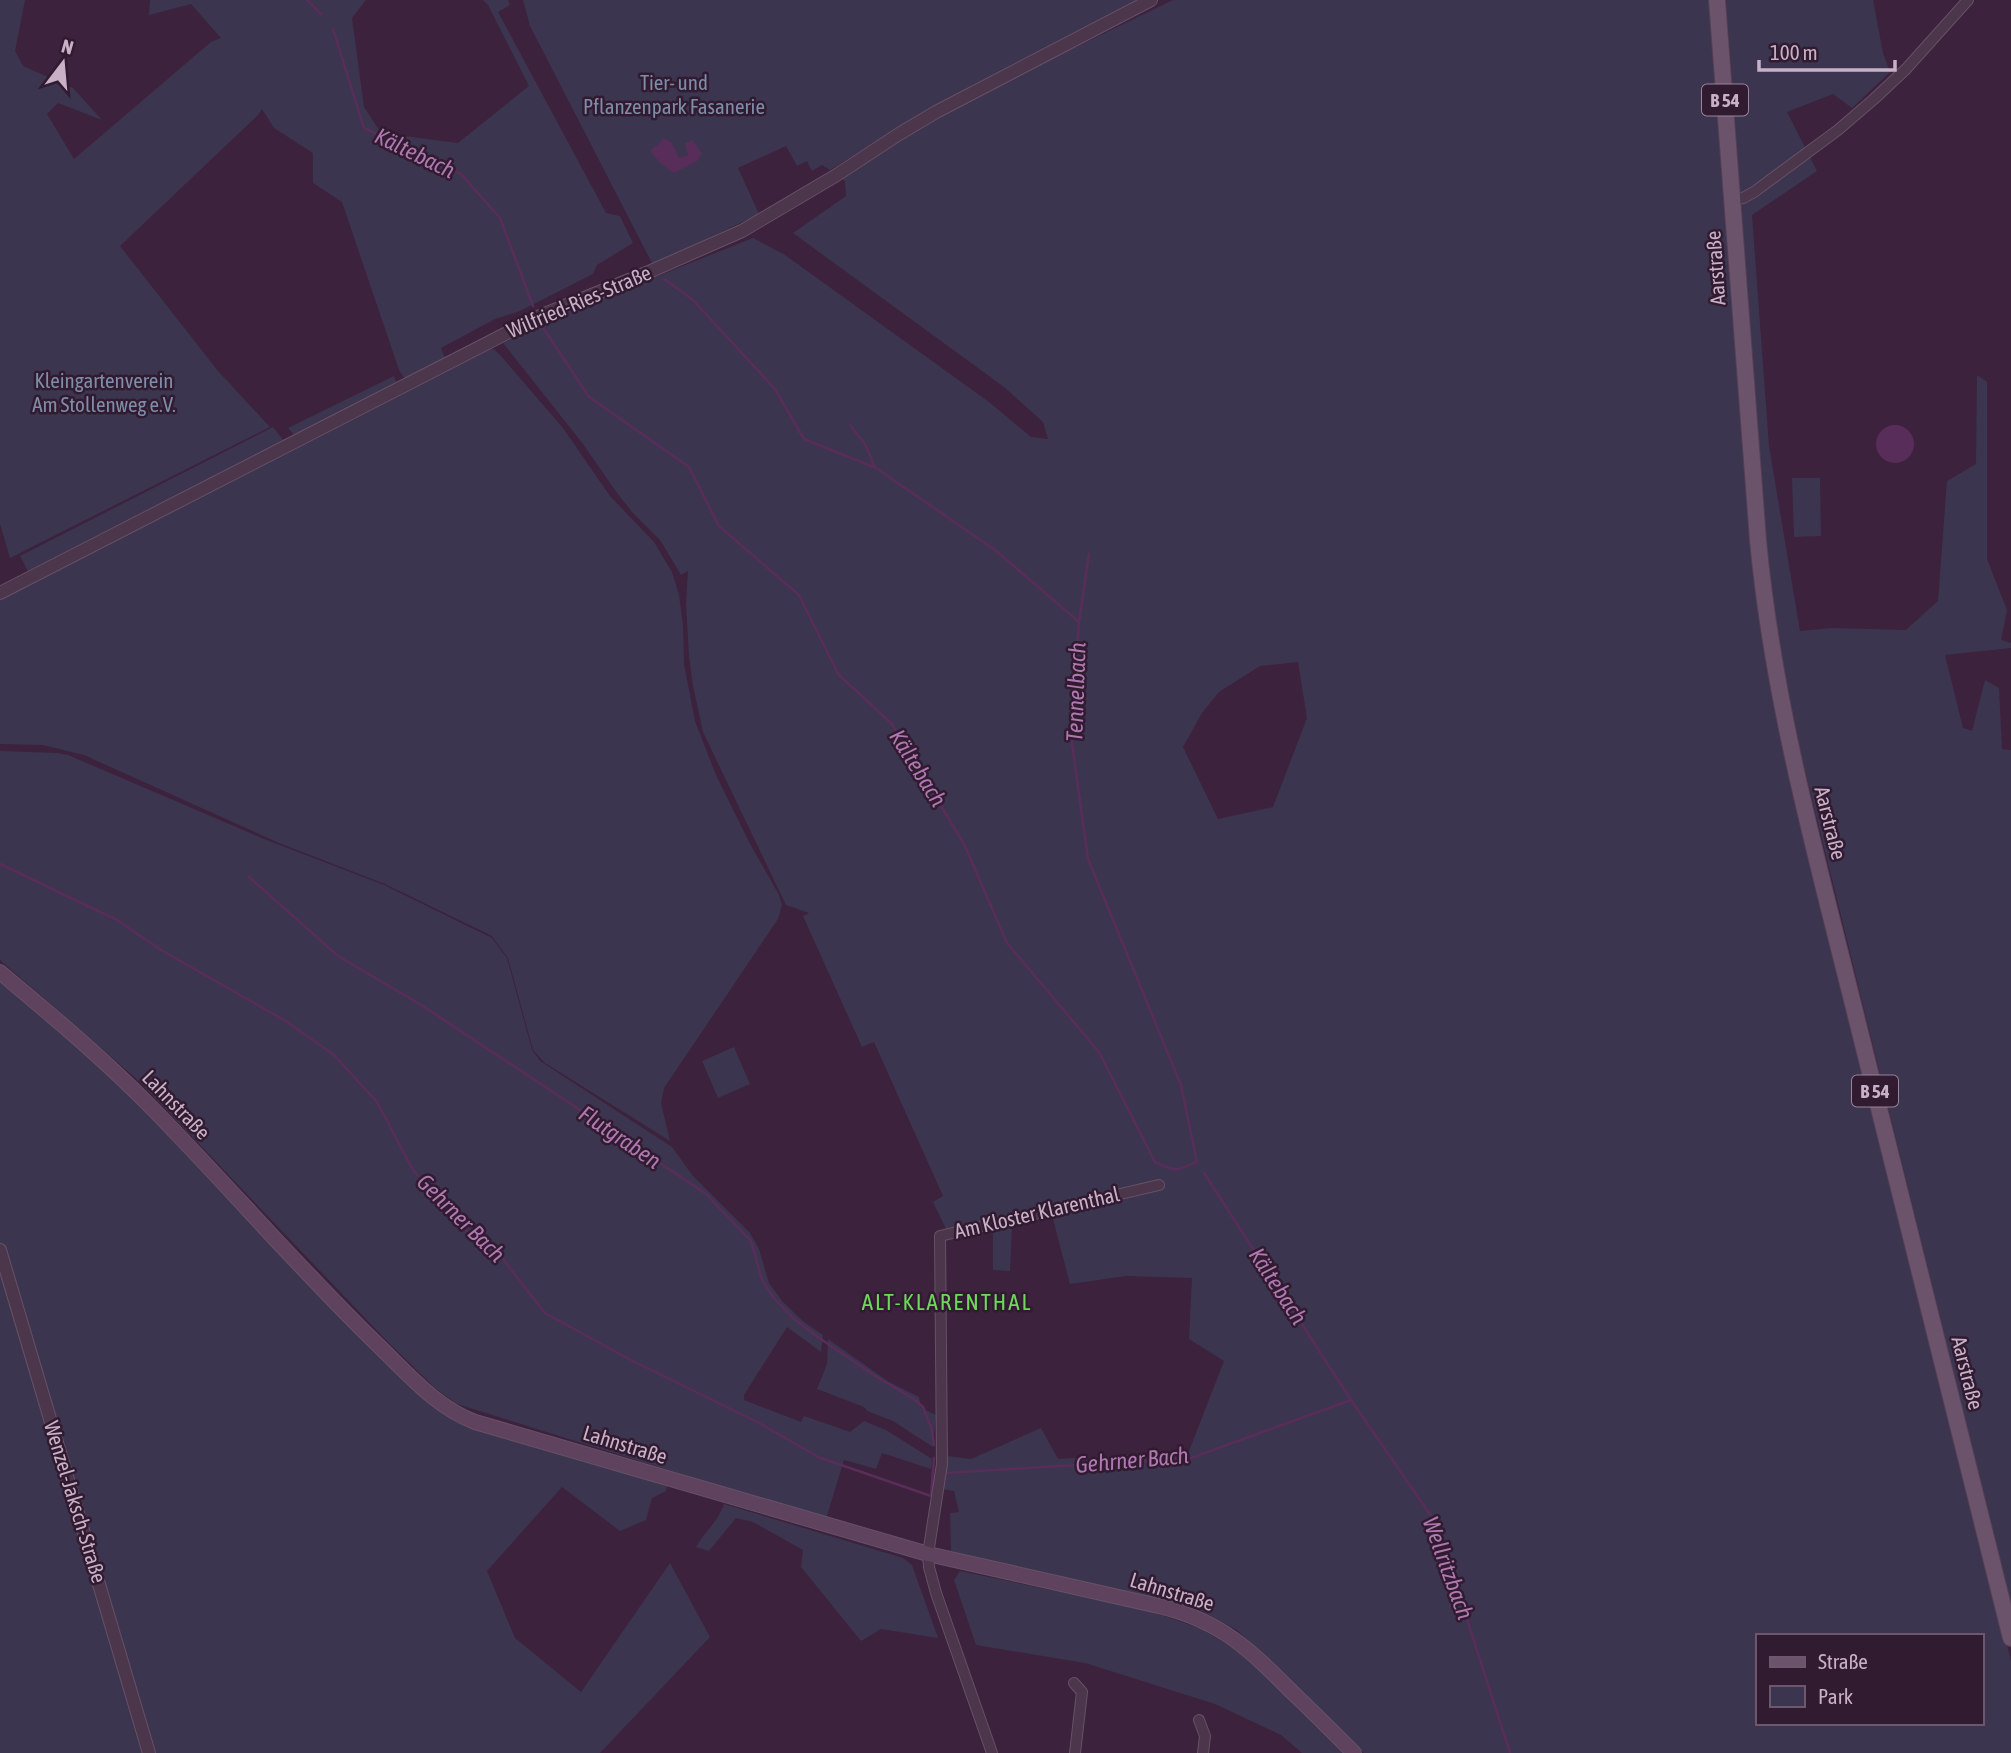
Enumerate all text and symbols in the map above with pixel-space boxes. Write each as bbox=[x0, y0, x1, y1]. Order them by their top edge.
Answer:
north arrow bbox=[28, 28, 98, 98]
scale bar bbox=[1759, 28, 1896, 72]
text: N bbox=[59, 35, 76, 59]
text: 100 m bbox=[1770, 40, 1818, 64]
park label: Tier- und Pflanzenpark Fasanerie bbox=[583, 70, 765, 118]
road number: B 54 bbox=[1702, 85, 1748, 116]
water label: Kältebach bbox=[371, 123, 459, 183]
street label: Aarstraße bbox=[1700, 230, 1730, 306]
street label: Wilfried-Ries-Straße bbox=[503, 260, 654, 342]
park label: Kleingartenverein Am Stollenweg e.V. bbox=[32, 368, 176, 416]
water label: Tennelbach bbox=[1061, 642, 1091, 742]
water label: Kältebach bbox=[884, 725, 952, 811]
street label: Aarstraße bbox=[1810, 784, 1852, 862]
street label: Lahnstraße bbox=[138, 1065, 215, 1144]
road number: B 54 bbox=[1852, 1076, 1898, 1106]
water label: Flutgraben bbox=[574, 1100, 666, 1174]
water label: Gehrner Bach bbox=[412, 1169, 510, 1267]
street label: Am Kloster Klarenthal bbox=[952, 1181, 1122, 1243]
water label: Kältebach bbox=[1244, 1243, 1312, 1329]
district label: ALT-KLARENTHAL bbox=[862, 1289, 1032, 1315]
street label: Aarstraße bbox=[1947, 1334, 1989, 1412]
street label: Wenzel-Jaksch-Straße bbox=[40, 1418, 112, 1586]
street label: Lahnstraße bbox=[580, 1420, 670, 1468]
water label: Gehrner Bach bbox=[1074, 1442, 1190, 1478]
water label: Wellritzbach bbox=[1418, 1513, 1478, 1623]
street label: Lahnstraße bbox=[1127, 1567, 1217, 1615]
legend bbox=[1756, 1634, 1983, 1725]
text: Straße bbox=[1818, 1649, 1868, 1673]
text: Park bbox=[1818, 1684, 1853, 1708]

